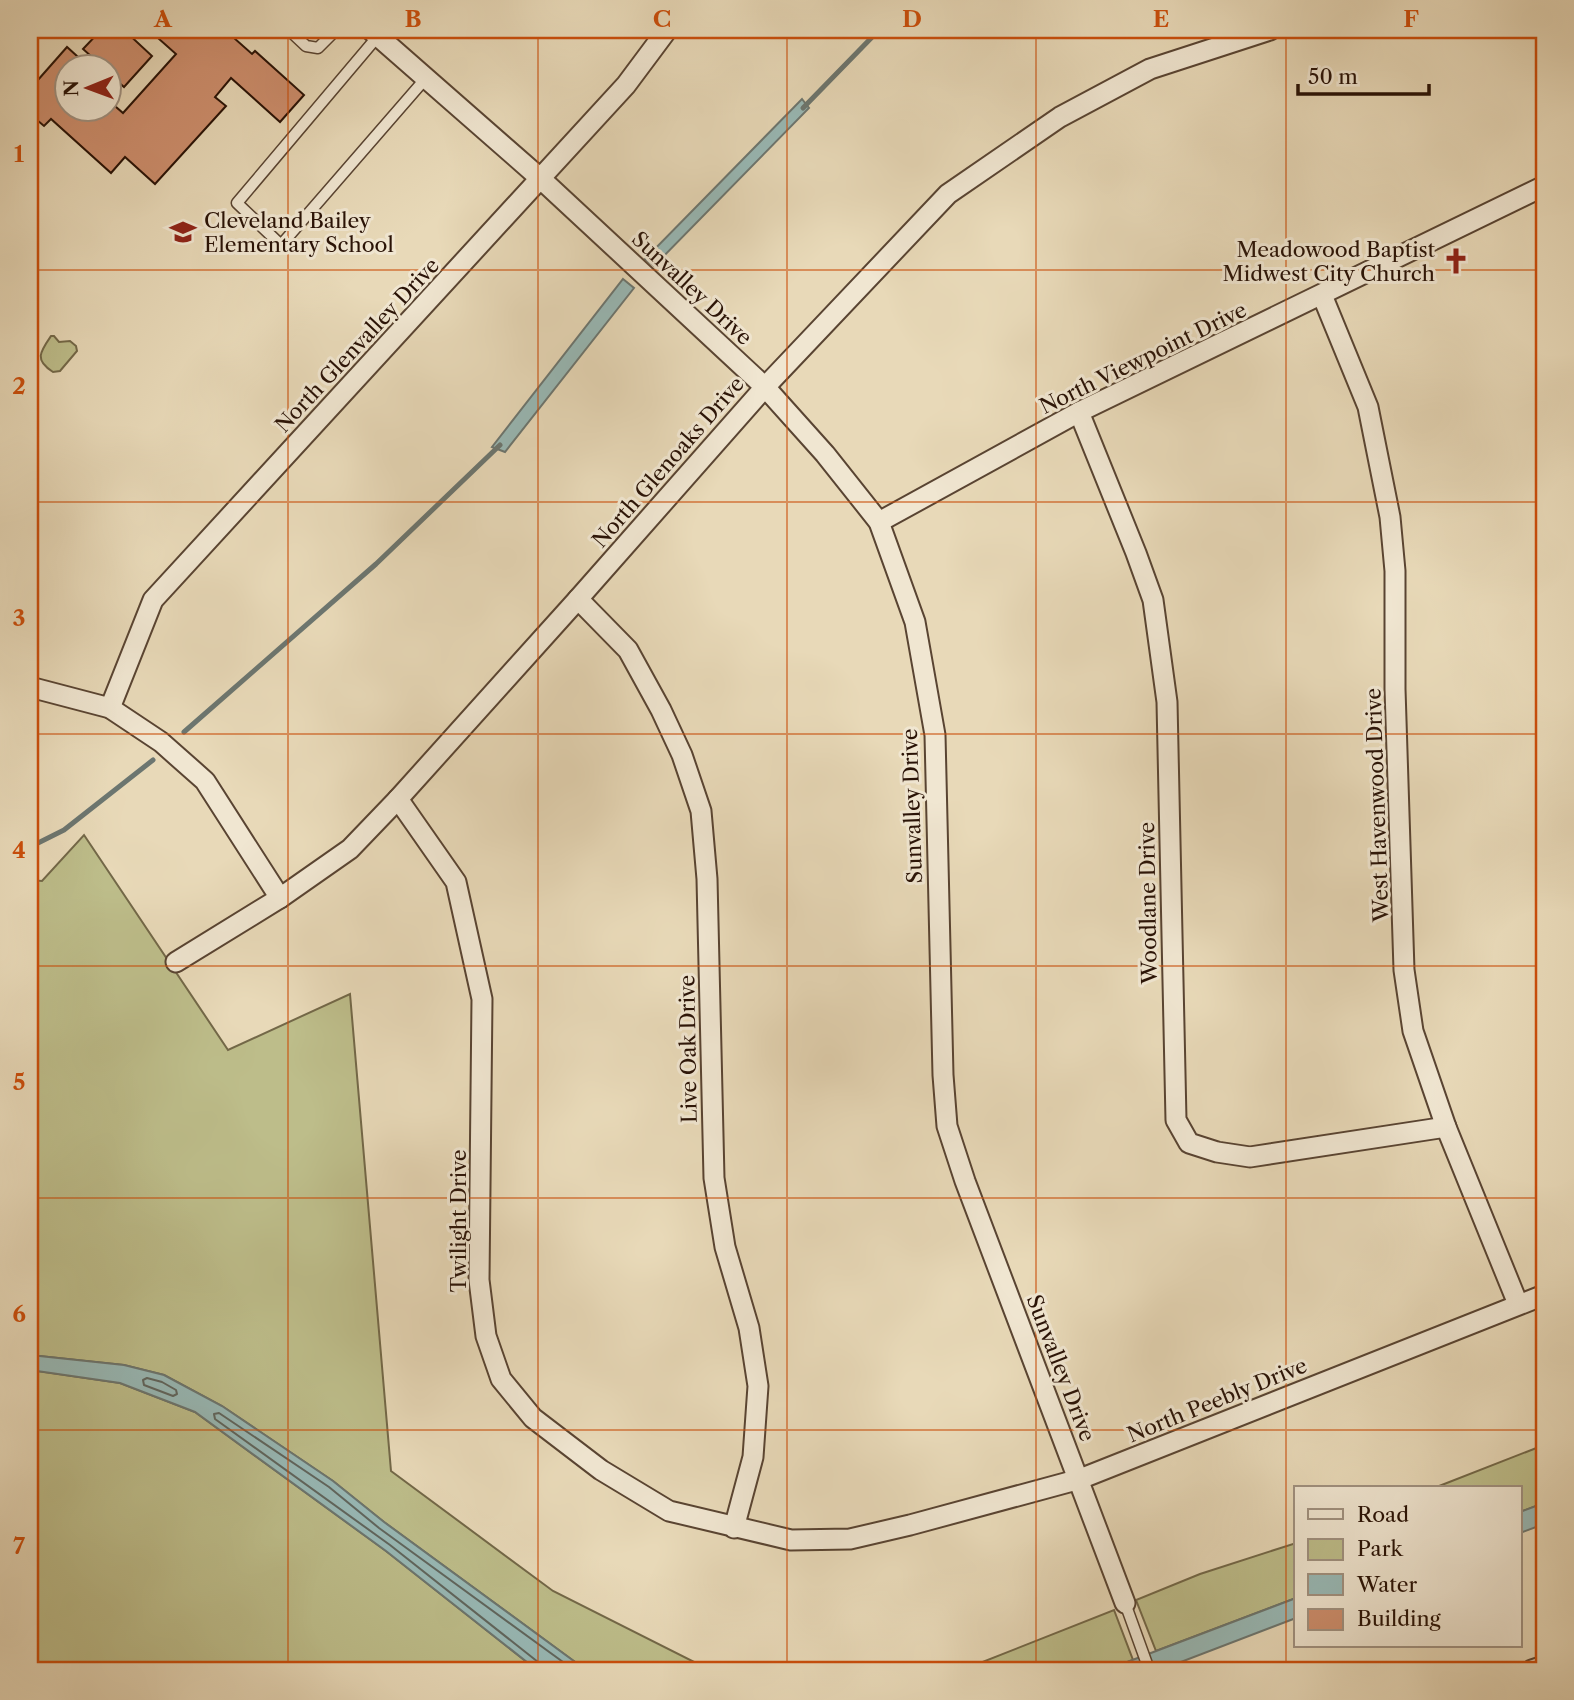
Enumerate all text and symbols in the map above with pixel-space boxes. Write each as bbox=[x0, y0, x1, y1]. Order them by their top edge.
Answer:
text: A bbox=[153, 5, 173, 33]
text: B bbox=[404, 5, 422, 33]
text: C bbox=[653, 5, 671, 33]
text: D bbox=[902, 5, 922, 33]
text: E bbox=[1153, 5, 1169, 33]
text: F bbox=[1403, 5, 1419, 33]
north arrow bbox=[52, 52, 122, 122]
scale bar bbox=[1298, 52, 1429, 96]
text: 50 m bbox=[1308, 64, 1358, 89]
text: N bbox=[60, 80, 83, 97]
text: 1 bbox=[14, 140, 25, 168]
place label: Cleveland Bailey Elementary School bbox=[204, 208, 394, 257]
school or university icon: Cleveland Bailey Elementary School bbox=[168, 217, 198, 247]
street label: Sunvalley Drive bbox=[627, 226, 757, 350]
place label: Meadowood Baptist Midwest City Church bbox=[1223, 237, 1436, 286]
church icon: Meadowood Baptist Midwest City Church bbox=[1441, 246, 1471, 276]
street label: North Glenvalley Drive bbox=[270, 253, 444, 437]
street label: North Viewpoint Drive bbox=[1035, 297, 1251, 419]
street label: North Glenoaks Drive bbox=[587, 371, 749, 553]
text: 2 bbox=[12, 372, 26, 400]
text: 3 bbox=[13, 604, 26, 632]
street label: West Havenwood Drive bbox=[1360, 688, 1394, 923]
street label: Sunvalley Drive bbox=[897, 728, 927, 884]
street label: Woodlane Drive bbox=[1134, 822, 1162, 985]
text: 4 bbox=[12, 836, 26, 864]
street label: Live Oak Drive bbox=[674, 975, 702, 1123]
text: 5 bbox=[13, 1068, 25, 1096]
street label: Twilight Drive bbox=[446, 1149, 471, 1293]
street label: Sunvalley Drive bbox=[1022, 1291, 1100, 1445]
text: 6 bbox=[12, 1300, 26, 1328]
street label: North Peebly Drive bbox=[1124, 1353, 1310, 1447]
legend bbox=[1294, 1486, 1522, 1648]
text: Road bbox=[1357, 1502, 1409, 1527]
text: 7 bbox=[13, 1532, 25, 1560]
text: Park bbox=[1357, 1536, 1403, 1561]
text: Water bbox=[1356, 1572, 1417, 1597]
text: Building bbox=[1357, 1606, 1442, 1631]

